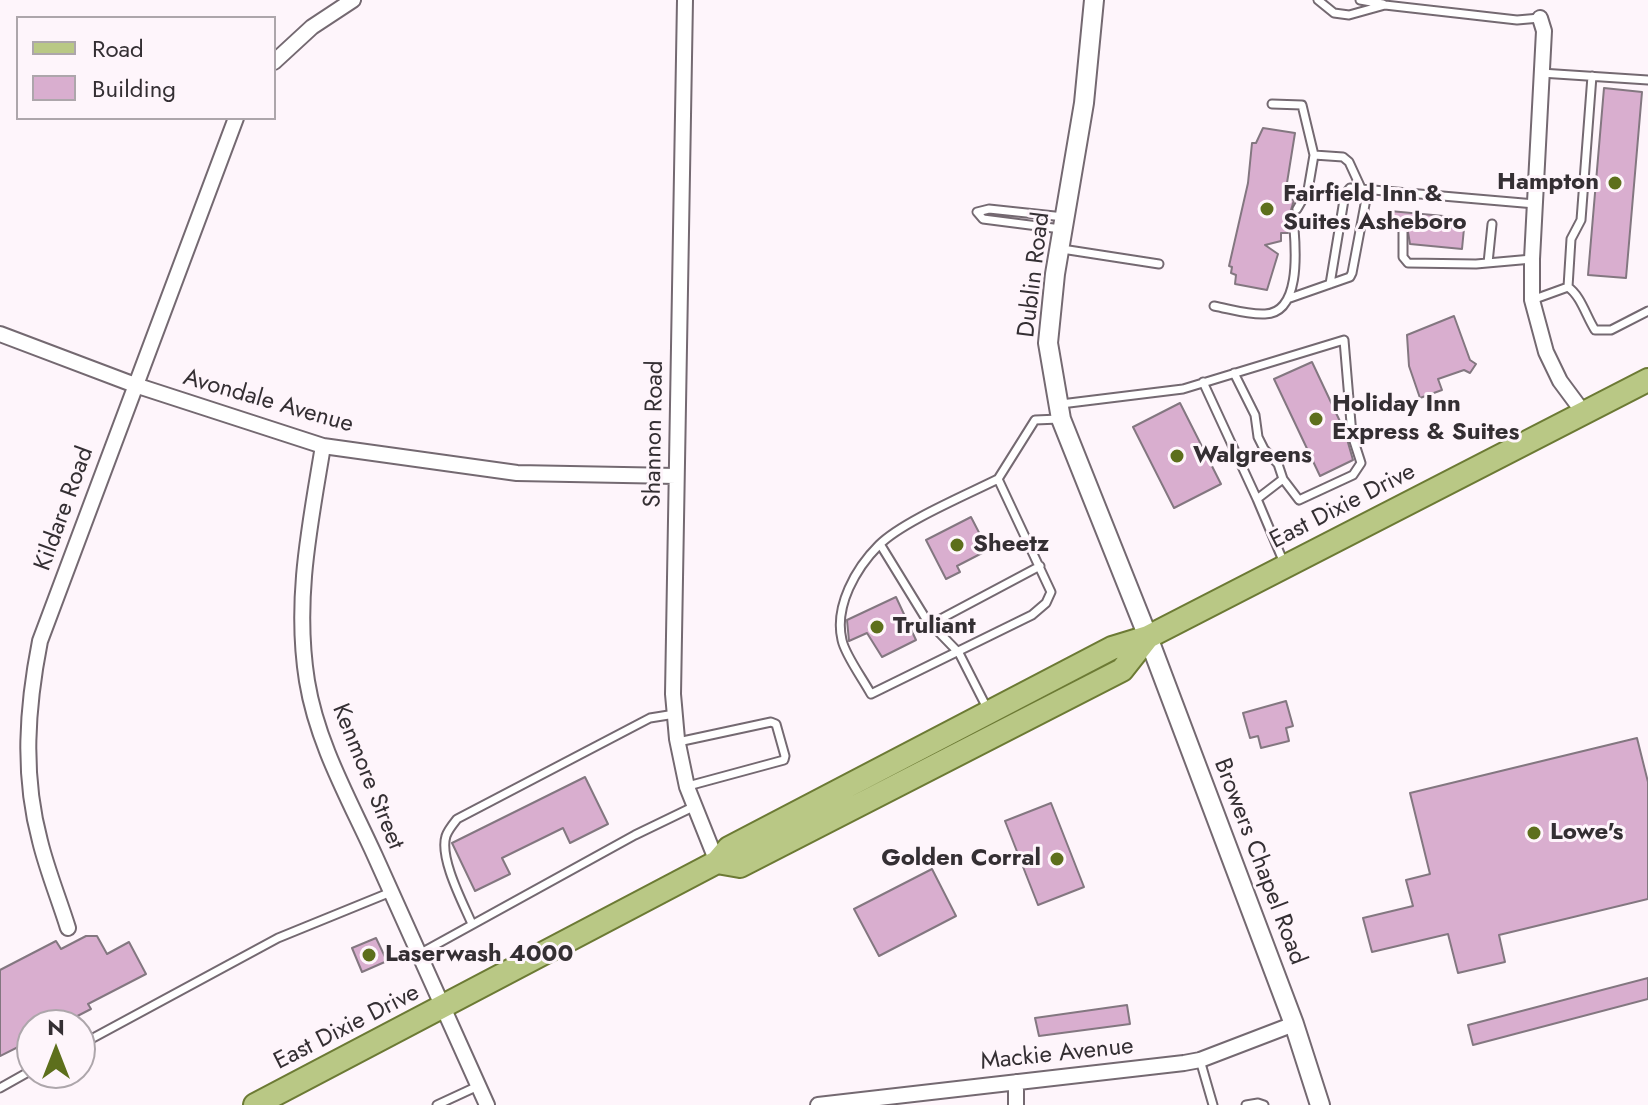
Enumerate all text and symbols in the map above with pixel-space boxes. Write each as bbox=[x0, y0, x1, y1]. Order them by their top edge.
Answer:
legend bbox=[16, 16, 276, 120]
text: Road bbox=[92, 31, 144, 66]
text: Building bbox=[92, 71, 176, 106]
place label: Hampton bbox=[1497, 169, 1599, 197]
marker: Hampton bbox=[1606, 174, 1624, 192]
place label: Fairfield Inn & Suites Asheboro bbox=[1283, 181, 1467, 237]
marker: Fairfield Inn & Suites Asheboro bbox=[1258, 200, 1276, 218]
street label: Dublin Road bbox=[1013, 211, 1057, 339]
street label: Shannon Road bbox=[639, 360, 671, 508]
street label: Avondale Avenue bbox=[180, 364, 356, 440]
place label: Holiday Inn Express & Suites bbox=[1332, 391, 1519, 447]
marker: Holiday Inn Express & Suites bbox=[1307, 410, 1325, 428]
place label: Walgreens bbox=[1193, 442, 1312, 470]
street label: Kildare Road bbox=[29, 443, 101, 575]
marker: Walgreens bbox=[1168, 447, 1186, 465]
street label: East Dixie Drive bbox=[1266, 458, 1420, 556]
place label: Sheetz bbox=[973, 531, 1049, 559]
marker: Sheetz bbox=[948, 536, 966, 554]
place label: Truliant bbox=[893, 613, 976, 641]
marker: Truliant bbox=[868, 618, 886, 636]
street label: Kenmore Street bbox=[325, 700, 409, 854]
street label: Browers Chapel Road bbox=[1206, 755, 1312, 969]
place label: Lowe's bbox=[1550, 819, 1623, 847]
marker: Lowe's bbox=[1525, 824, 1543, 842]
place label: Golden Corral bbox=[881, 845, 1041, 873]
marker: Golden Corral bbox=[1048, 850, 1066, 868]
place label: Laserwash 4000 bbox=[385, 941, 573, 969]
marker: Laserwash 4000 bbox=[360, 946, 378, 964]
street label: East Dixie Drive bbox=[270, 979, 424, 1077]
north arrow bbox=[16, 1009, 96, 1089]
text: N bbox=[47, 1011, 65, 1043]
street label: Mackie Avenue bbox=[979, 1033, 1135, 1077]

